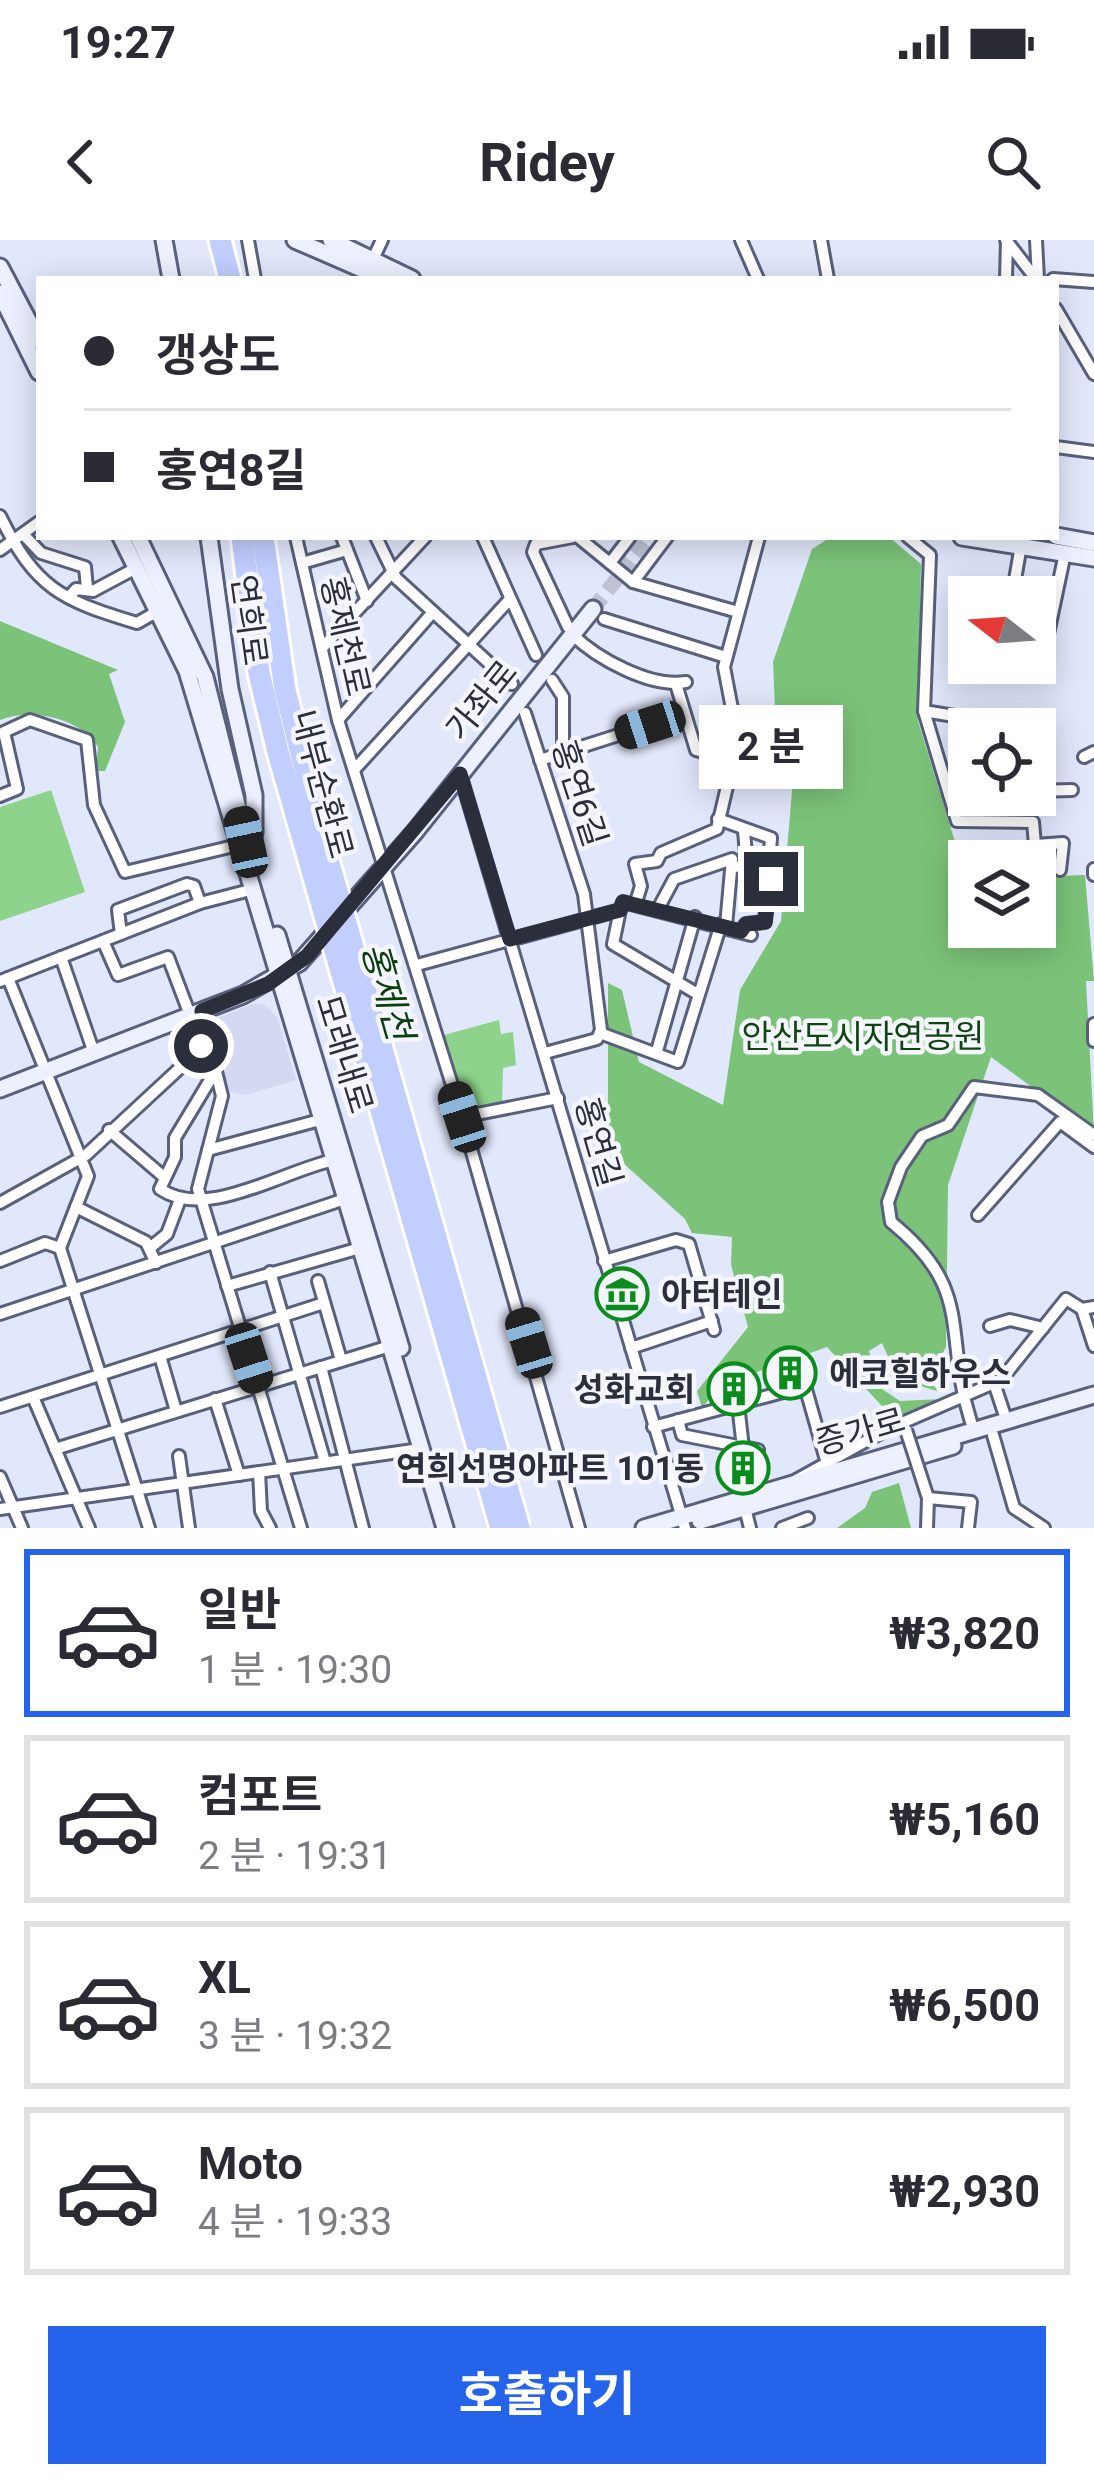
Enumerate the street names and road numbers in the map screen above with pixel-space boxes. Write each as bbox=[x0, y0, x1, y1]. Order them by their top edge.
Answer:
street label: 연희로 bbox=[224, 572, 275, 668]
street label: 홍제천로 bbox=[313, 573, 378, 700]
street label: 가좌로 bbox=[438, 653, 525, 748]
street label: 내부순환로 bbox=[284, 706, 361, 862]
street label: 홍연6길 bbox=[544, 735, 615, 851]
street label: 모래내로 bbox=[308, 990, 381, 1118]
street label: 홍연길 bbox=[567, 1093, 630, 1191]
street label: 증가로 bbox=[811, 1400, 909, 1463]

